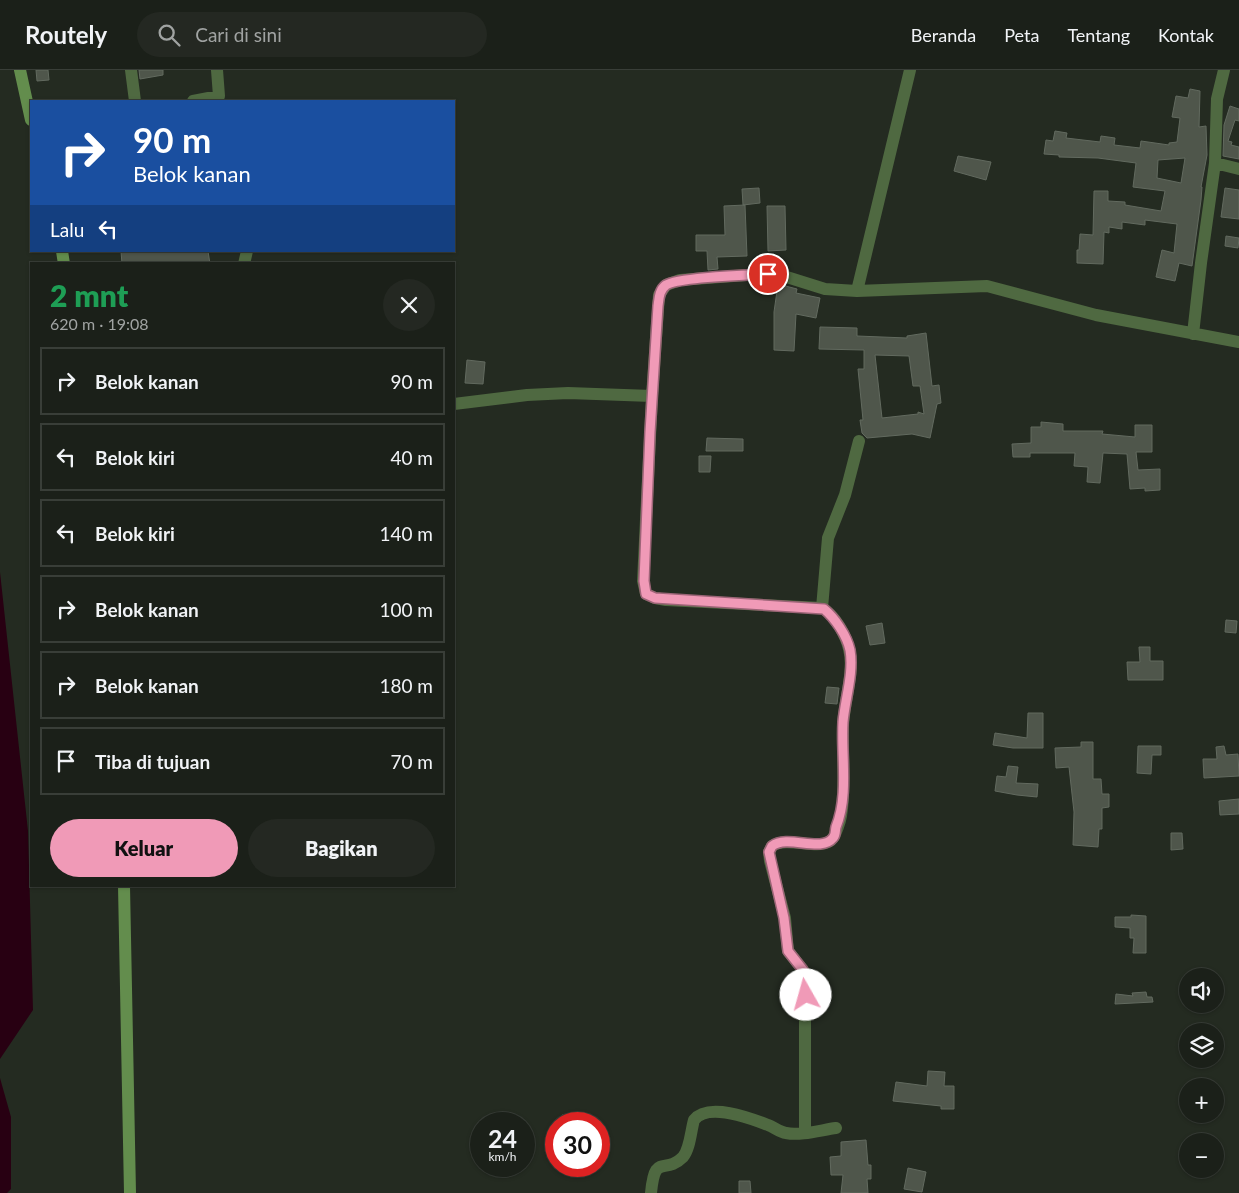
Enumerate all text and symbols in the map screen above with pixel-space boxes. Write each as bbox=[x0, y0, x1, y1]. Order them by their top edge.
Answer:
search box bbox=[137, 12, 487, 57]
text: Routely bbox=[25, 20, 107, 49]
icon: search bbox=[155, 21, 183, 49]
text: Cari di sini bbox=[195, 23, 282, 46]
text: Beranda bbox=[911, 24, 976, 46]
text: Peta bbox=[1004, 24, 1039, 46]
text: Tentang bbox=[1067, 24, 1130, 46]
text: Kontak bbox=[1158, 24, 1214, 46]
text: 90 m bbox=[133, 118, 211, 160]
icon: right bbox=[50, 120, 115, 185]
text: Belok kanan bbox=[133, 160, 251, 187]
icon: left bbox=[94, 215, 122, 243]
text: Lalu bbox=[50, 218, 84, 241]
pin bbox=[747, 253, 789, 295]
icon: arrive bbox=[754, 260, 782, 288]
text: 2 mnt bbox=[50, 277, 128, 313]
button: close bbox=[383, 279, 435, 331]
text: 620 m · 19:08 bbox=[50, 314, 149, 333]
icon: right bbox=[52, 367, 80, 395]
text: Belok kanan bbox=[95, 370, 199, 393]
text: 90 m bbox=[390, 370, 433, 393]
icon: left bbox=[52, 443, 80, 471]
text: Belok kiri bbox=[95, 446, 175, 469]
text: 40 m bbox=[390, 446, 433, 469]
icon: left bbox=[52, 519, 80, 547]
text: Belok kiri bbox=[95, 522, 175, 545]
text: 140 m bbox=[379, 522, 433, 545]
icon: right bbox=[52, 595, 80, 623]
text: Belok kanan bbox=[95, 598, 199, 621]
text: 100 m bbox=[379, 598, 433, 621]
icon: right bbox=[52, 671, 80, 699]
text: Belok kanan bbox=[95, 674, 199, 697]
text: 180 m bbox=[379, 674, 433, 697]
icon: arrive bbox=[52, 747, 80, 775]
text: Tiba di tujuan bbox=[95, 750, 210, 773]
text: 70 m bbox=[390, 750, 433, 773]
button: Keluar bbox=[50, 819, 238, 877]
button: Bagikan bbox=[248, 819, 435, 877]
position arrow bbox=[779, 968, 831, 1020]
map controls bbox=[1179, 968, 1224, 1178]
button: sound bbox=[1179, 968, 1224, 1013]
button: layers bbox=[1179, 1023, 1224, 1068]
button: + bbox=[1179, 1078, 1224, 1123]
speed limit sign: 30 bbox=[545, 1112, 610, 1177]
text: 24 bbox=[488, 1123, 517, 1153]
button: − bbox=[1179, 1133, 1224, 1178]
text: km/h bbox=[488, 1149, 517, 1164]

